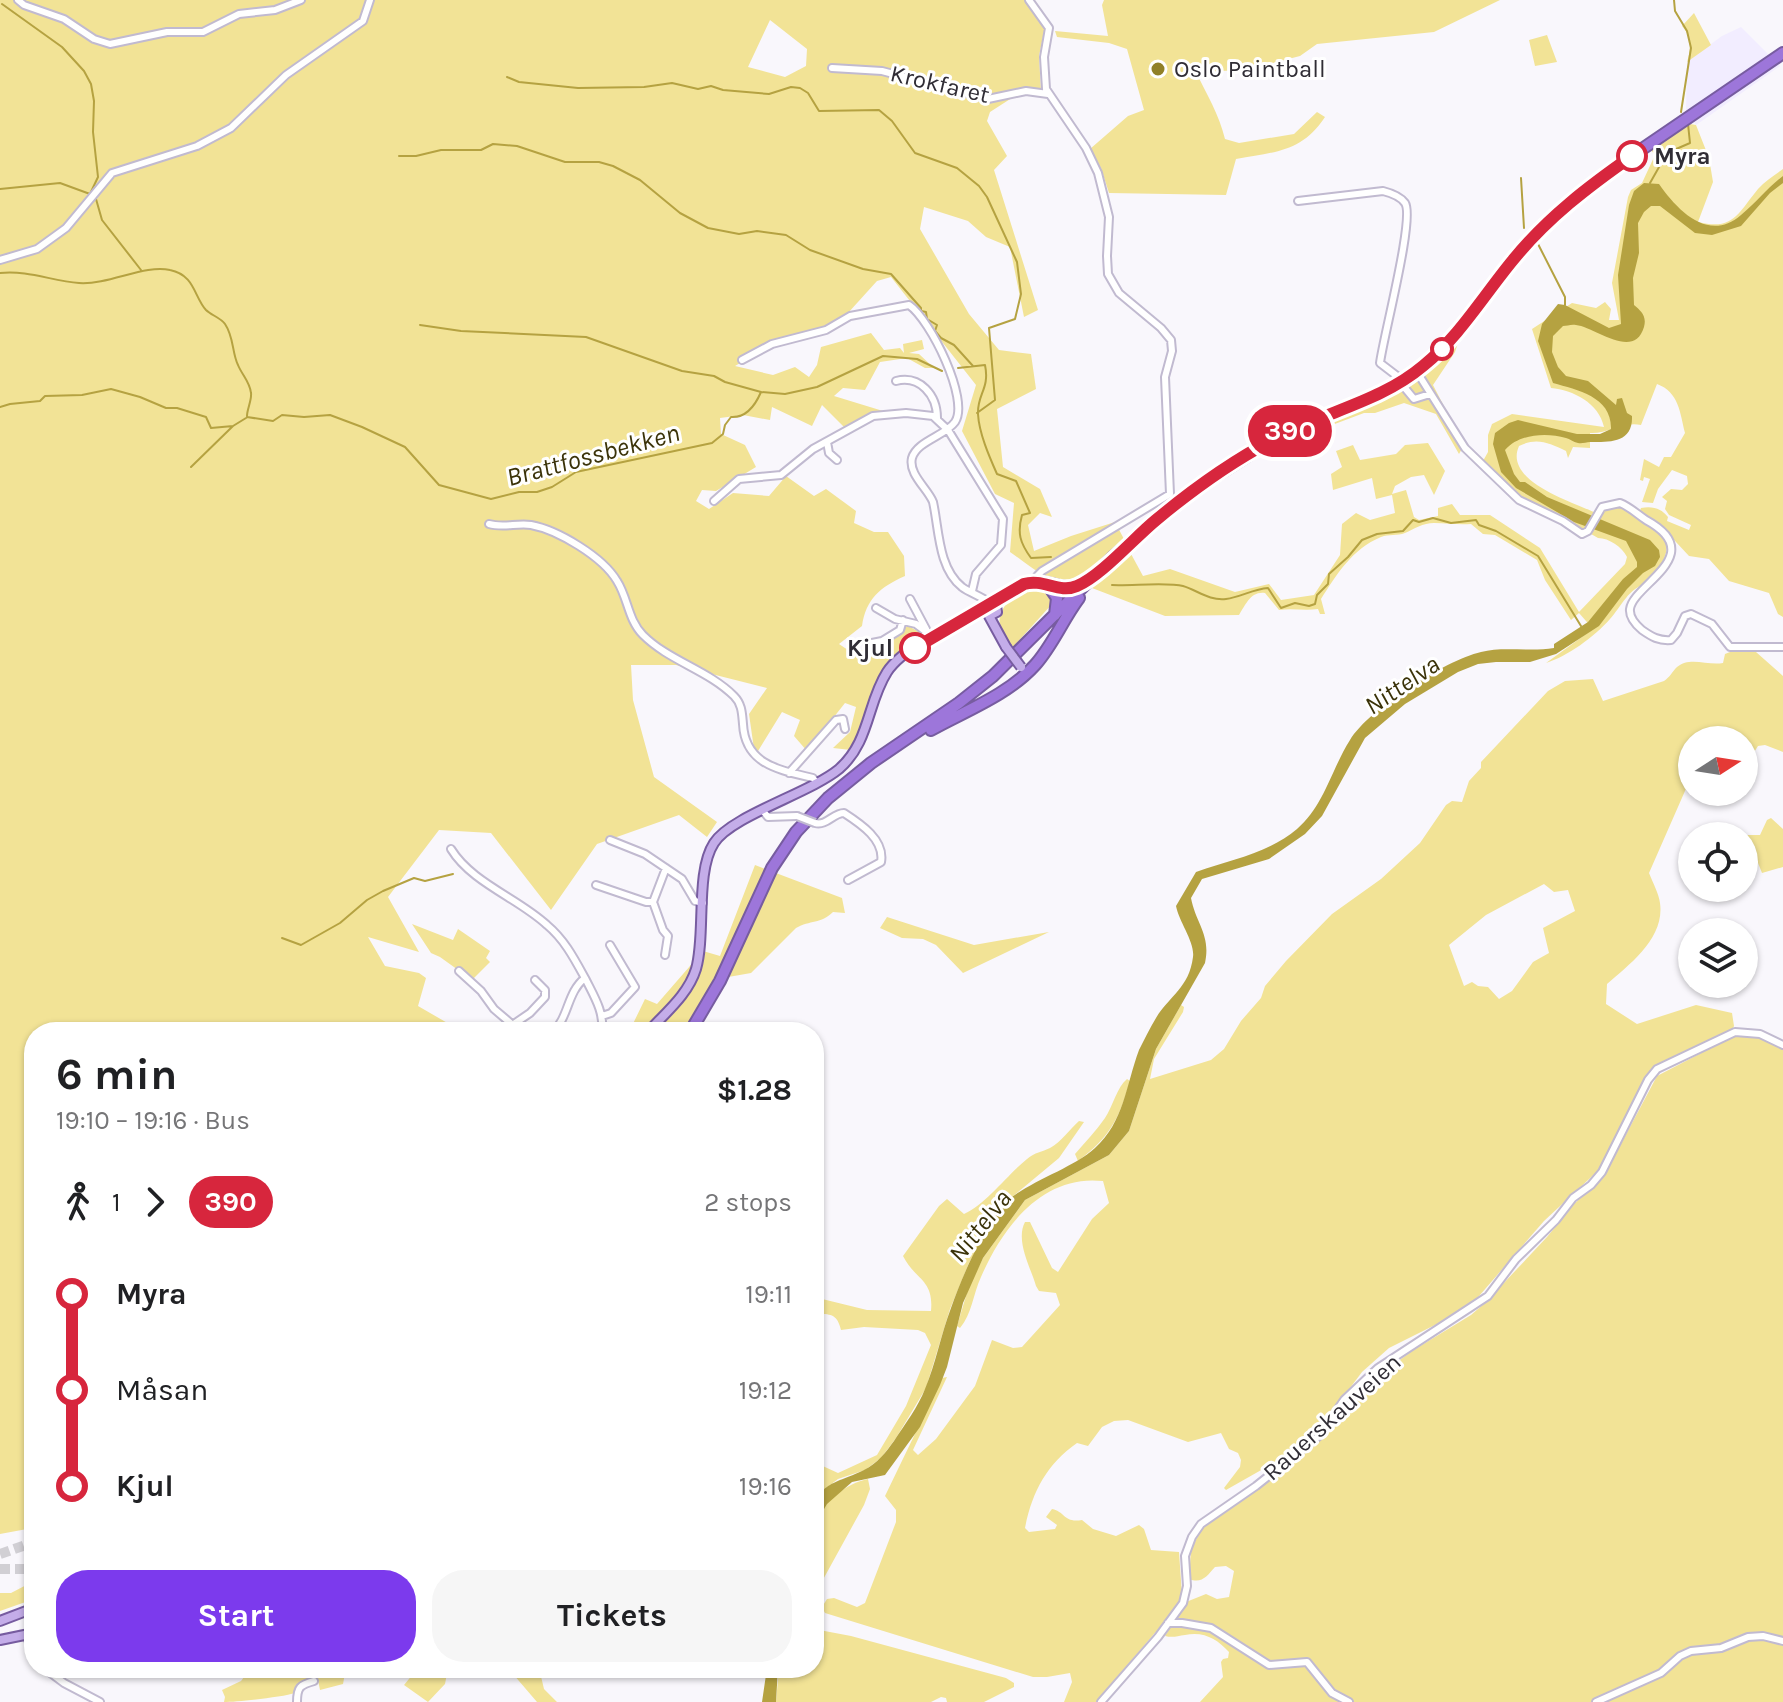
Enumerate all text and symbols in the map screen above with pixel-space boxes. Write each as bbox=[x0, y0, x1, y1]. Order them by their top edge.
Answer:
place label: Oslo Paintball bbox=[1174, 55, 1326, 83]
street label: Krokfaret bbox=[888, 59, 992, 109]
marker: Oslo Paintball bbox=[1149, 60, 1167, 78]
marker: Myra bbox=[1617, 141, 1647, 171]
place label: Myra bbox=[1654, 142, 1711, 170]
unlabelled marker bbox=[1431, 338, 1453, 360]
line badge: 390 bbox=[1244, 405, 1336, 457]
text: 390 bbox=[1264, 414, 1316, 447]
water label: Brattfossbekken bbox=[503, 417, 683, 493]
marker: Kjul bbox=[900, 633, 930, 663]
place label: Kjul bbox=[847, 634, 893, 662]
water label: Nittelva bbox=[1358, 649, 1446, 721]
north arrow bbox=[1678, 726, 1758, 806]
map controls bbox=[1678, 726, 1758, 998]
button: locate bbox=[1678, 822, 1758, 902]
button: layers bbox=[1678, 918, 1758, 998]
text: 6 min bbox=[56, 1049, 177, 1100]
text: $1.28 bbox=[717, 1072, 792, 1108]
text: 19:10 – 19:16 · Bus bbox=[56, 1105, 250, 1136]
icon: walk bbox=[56, 1180, 100, 1224]
icon: forward bbox=[133, 1180, 177, 1224]
water label: Nittelva bbox=[942, 1183, 1018, 1269]
text: 390 bbox=[205, 1185, 257, 1218]
text: 1 bbox=[112, 1187, 121, 1218]
text: 2 stops bbox=[704, 1187, 792, 1218]
text: Myra bbox=[116, 1276, 187, 1312]
text: 19:11 bbox=[745, 1279, 792, 1310]
street label: Rauerskauveien bbox=[1257, 1348, 1407, 1486]
text: Måsan bbox=[116, 1372, 208, 1408]
text: 19:12 bbox=[739, 1375, 792, 1406]
text: Kjul bbox=[116, 1468, 174, 1504]
text: 19:16 bbox=[739, 1471, 792, 1502]
button: Start bbox=[56, 1570, 416, 1662]
button: Tickets bbox=[432, 1570, 792, 1662]

